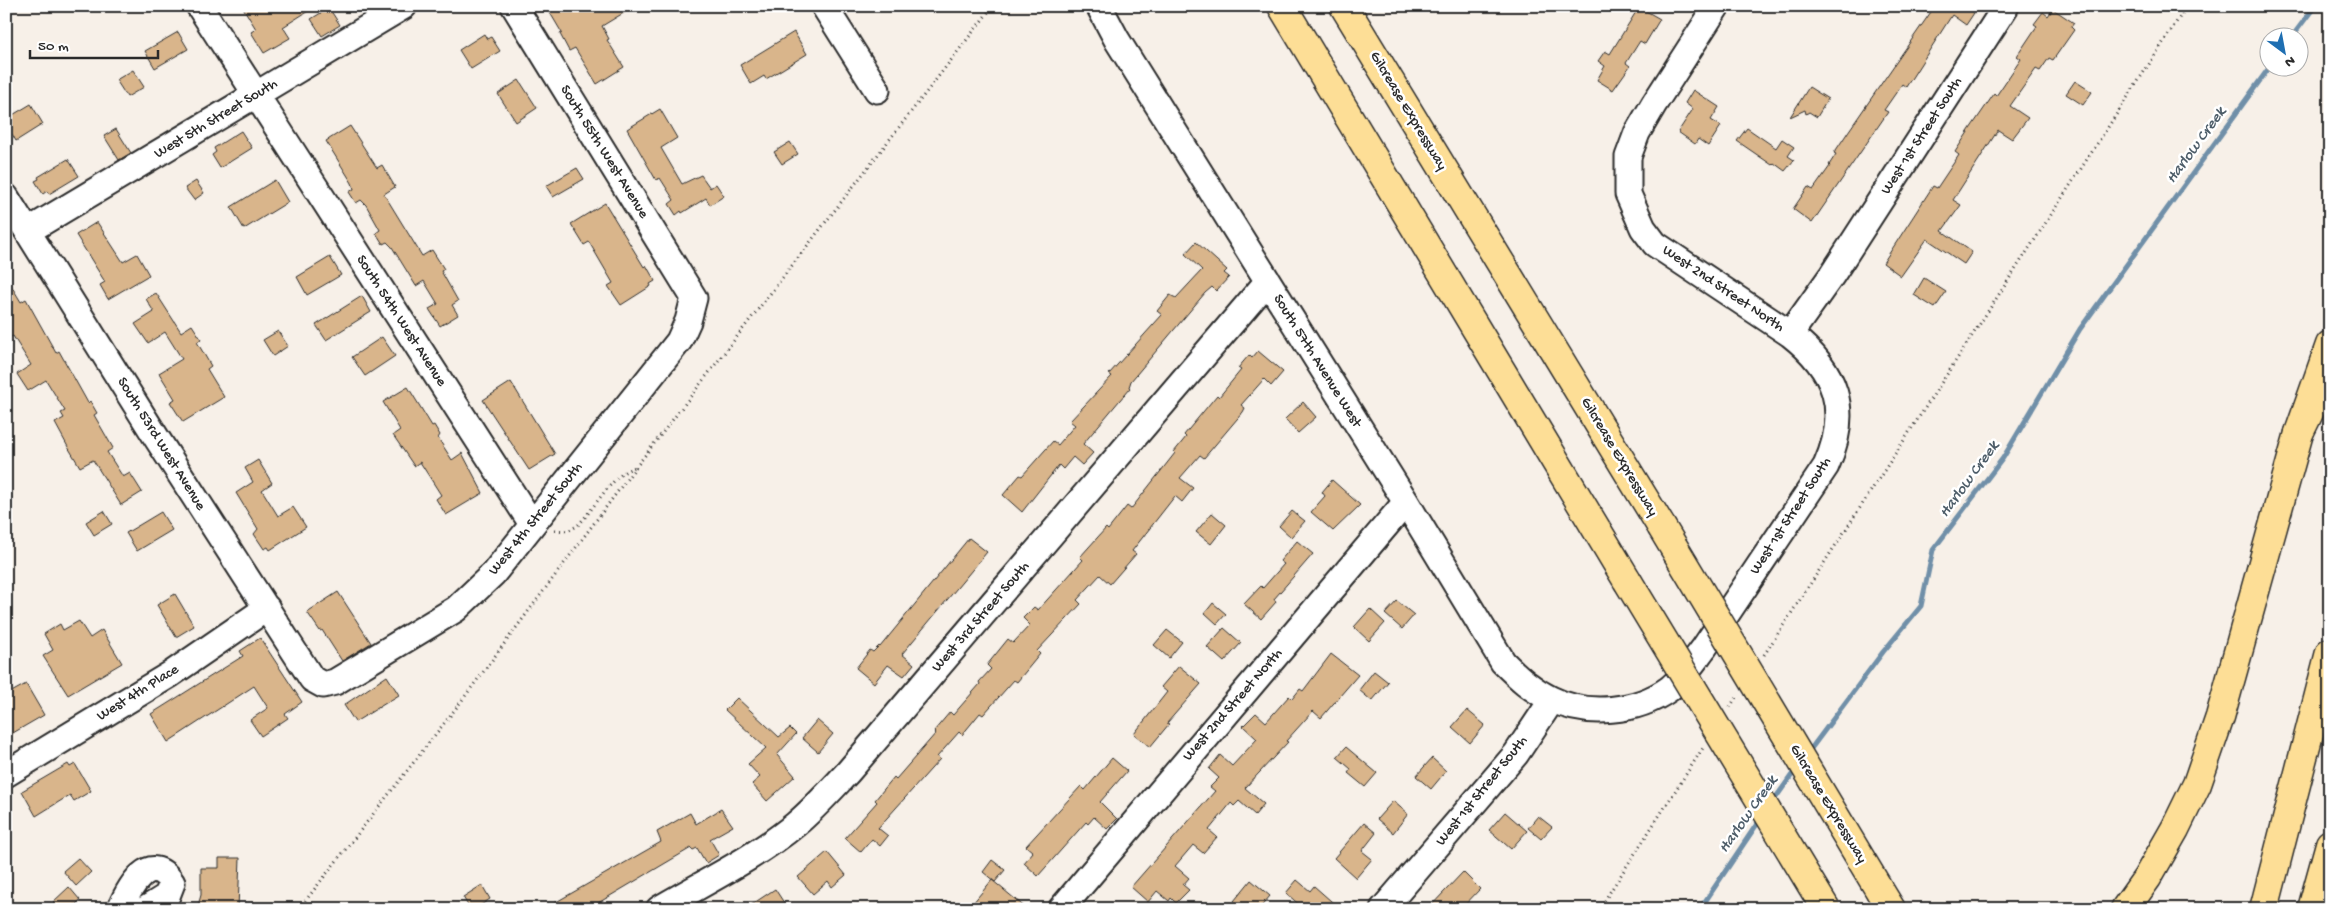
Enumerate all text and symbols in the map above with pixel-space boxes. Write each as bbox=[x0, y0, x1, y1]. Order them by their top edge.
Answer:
scale bar bbox=[30, 28, 158, 60]
north arrow bbox=[2258, 28, 2308, 78]
text: 50 m bbox=[38, 38, 69, 56]
street label: Gilcrease Expressway bbox=[1365, 48, 1451, 174]
text: N bbox=[2281, 51, 2298, 71]
street label: West 1st Street South bbox=[1877, 74, 1967, 198]
street label: West 5th Street South bbox=[151, 75, 281, 163]
street label: South 55th West Avenue bbox=[556, 82, 653, 222]
water label: Harlow Creek bbox=[2163, 103, 2232, 188]
street label: West 2nd Street North bbox=[1659, 242, 1787, 336]
street label: South 54th West Avenue bbox=[352, 252, 450, 390]
street label: South 57th Avenue West bbox=[1269, 291, 1366, 433]
street label: South 53rd West Avenue bbox=[113, 374, 209, 514]
street label: Gilcrease Expressway bbox=[1576, 394, 1662, 520]
water label: Harlow Creek bbox=[1936, 437, 2005, 522]
street label: West 1st Street South bbox=[1746, 454, 1836, 578]
street label: West 4th Street South bbox=[485, 459, 587, 579]
street label: West 3rd Street South bbox=[928, 558, 1034, 676]
street label: West 2nd Street North bbox=[1179, 645, 1287, 765]
street label: West 4th Place bbox=[94, 661, 183, 725]
street label: West 1st Street South bbox=[1432, 732, 1532, 850]
street label: Gilcrease Expressway bbox=[1785, 741, 1871, 867]
water label: Harlow Creek bbox=[1715, 771, 1784, 857]

